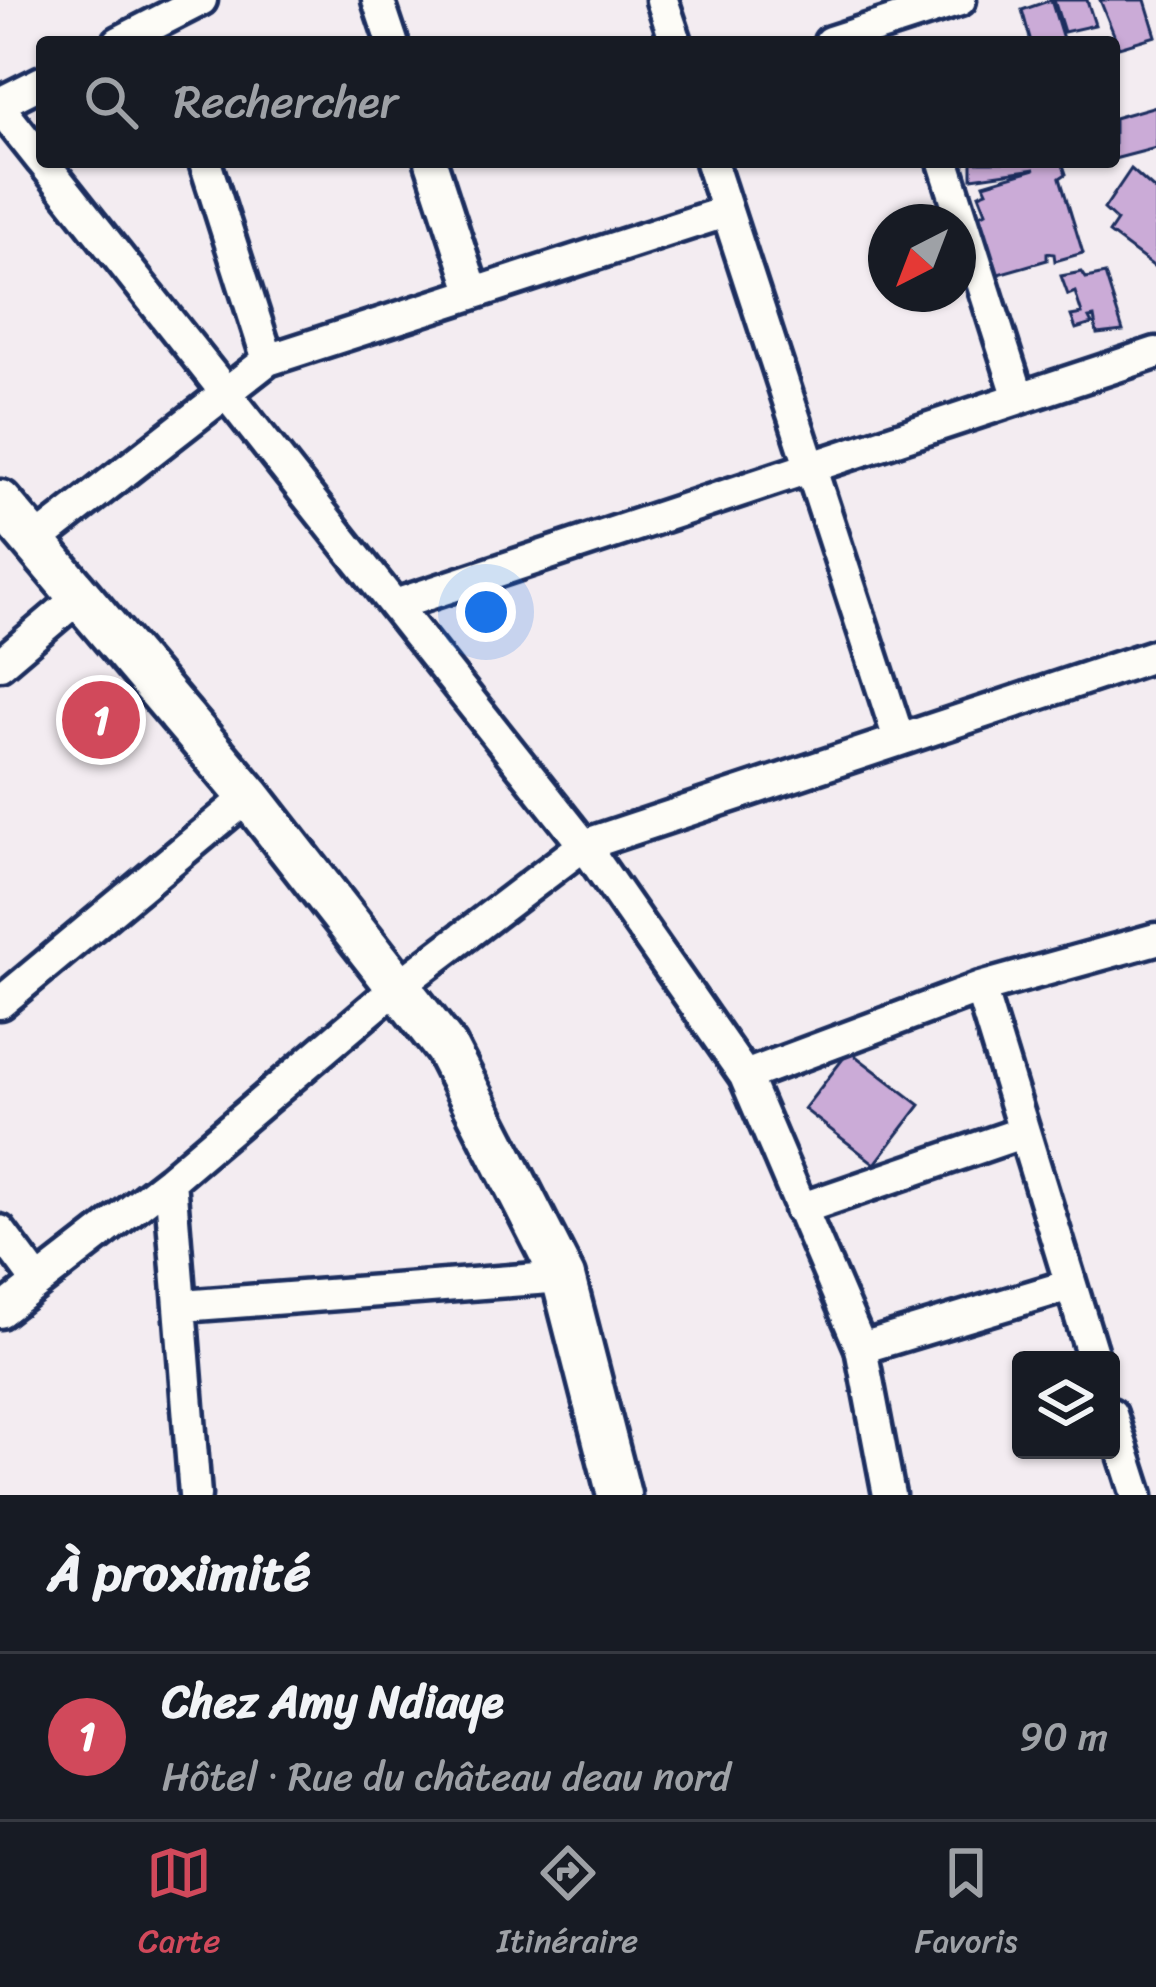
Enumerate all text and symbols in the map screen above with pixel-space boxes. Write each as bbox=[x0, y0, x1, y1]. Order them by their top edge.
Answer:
search box bbox=[36, 36, 1120, 168]
text: Rechercher bbox=[174, 62, 398, 142]
icon: search bbox=[78, 69, 144, 135]
north arrow bbox=[868, 204, 976, 312]
your location bbox=[456, 582, 516, 642]
pin: 1 bbox=[62, 675, 140, 765]
map controls bbox=[1012, 1351, 1120, 1459]
button: layers bbox=[1012, 1351, 1120, 1459]
text: À proximité bbox=[48, 1528, 310, 1618]
text: Chez Amy Ndiaye bbox=[162, 1662, 504, 1742]
text: 1 bbox=[79, 1702, 95, 1771]
text: 90 m bbox=[1019, 1702, 1108, 1771]
text: Hôtel · Rue du château deau nord bbox=[162, 1742, 731, 1811]
tab: Carte bbox=[138, 1840, 220, 1970]
tab: Itinéraire bbox=[497, 1840, 638, 1970]
tab: Favoris bbox=[915, 1840, 1018, 1970]

